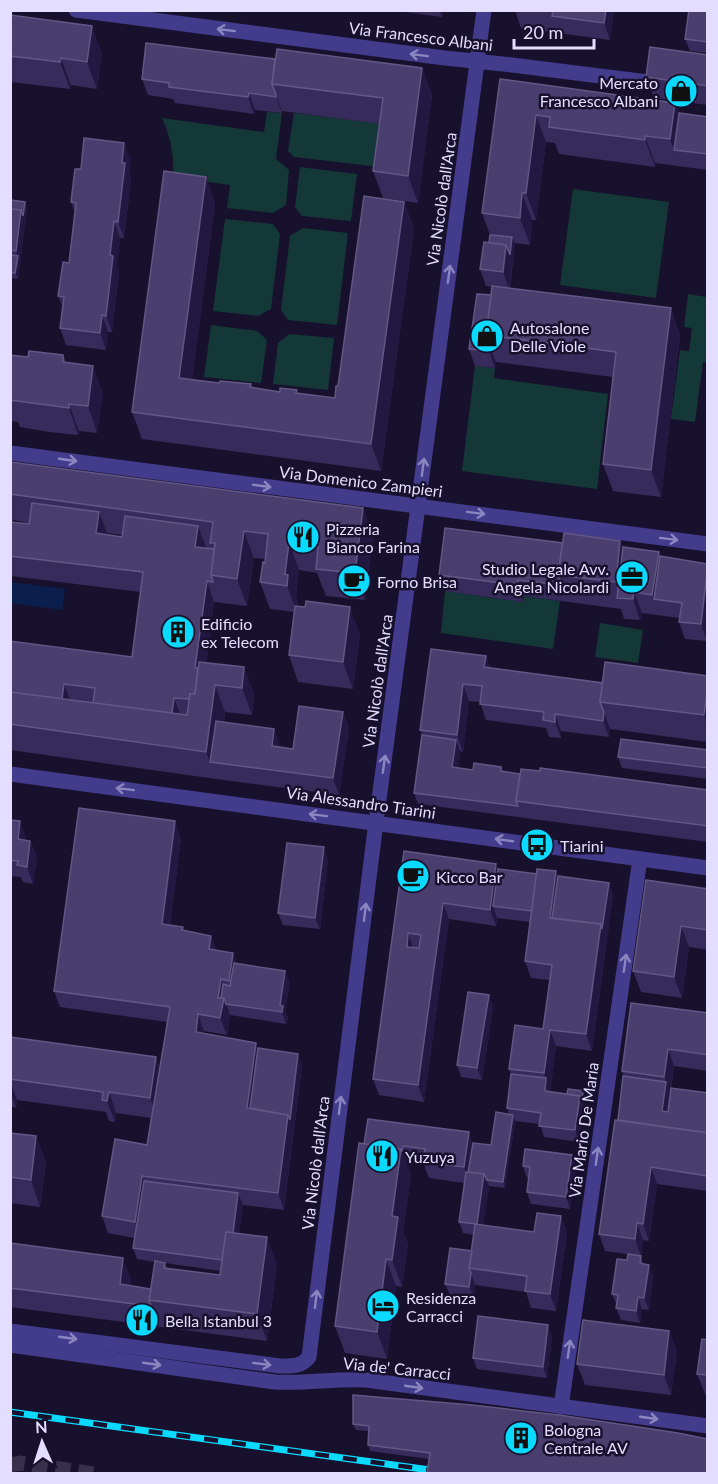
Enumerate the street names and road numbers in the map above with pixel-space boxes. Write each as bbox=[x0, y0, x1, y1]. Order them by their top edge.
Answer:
street label: Via Francesco Albani bbox=[348, 18, 494, 54]
street label: Via Nicolò dall'Arca bbox=[422, 131, 460, 267]
street label: Via Domenico Zampieri bbox=[278, 462, 444, 500]
street label: Via Nicolò dall'Arca bbox=[358, 613, 396, 749]
street label: Via Alessandro Tiarini bbox=[285, 782, 437, 822]
street label: Via Mario De Maria bbox=[564, 1061, 602, 1199]
street label: Via Nicolò dall'Arca bbox=[297, 1095, 333, 1231]
street label: Via de' Carracci bbox=[342, 1353, 452, 1383]

